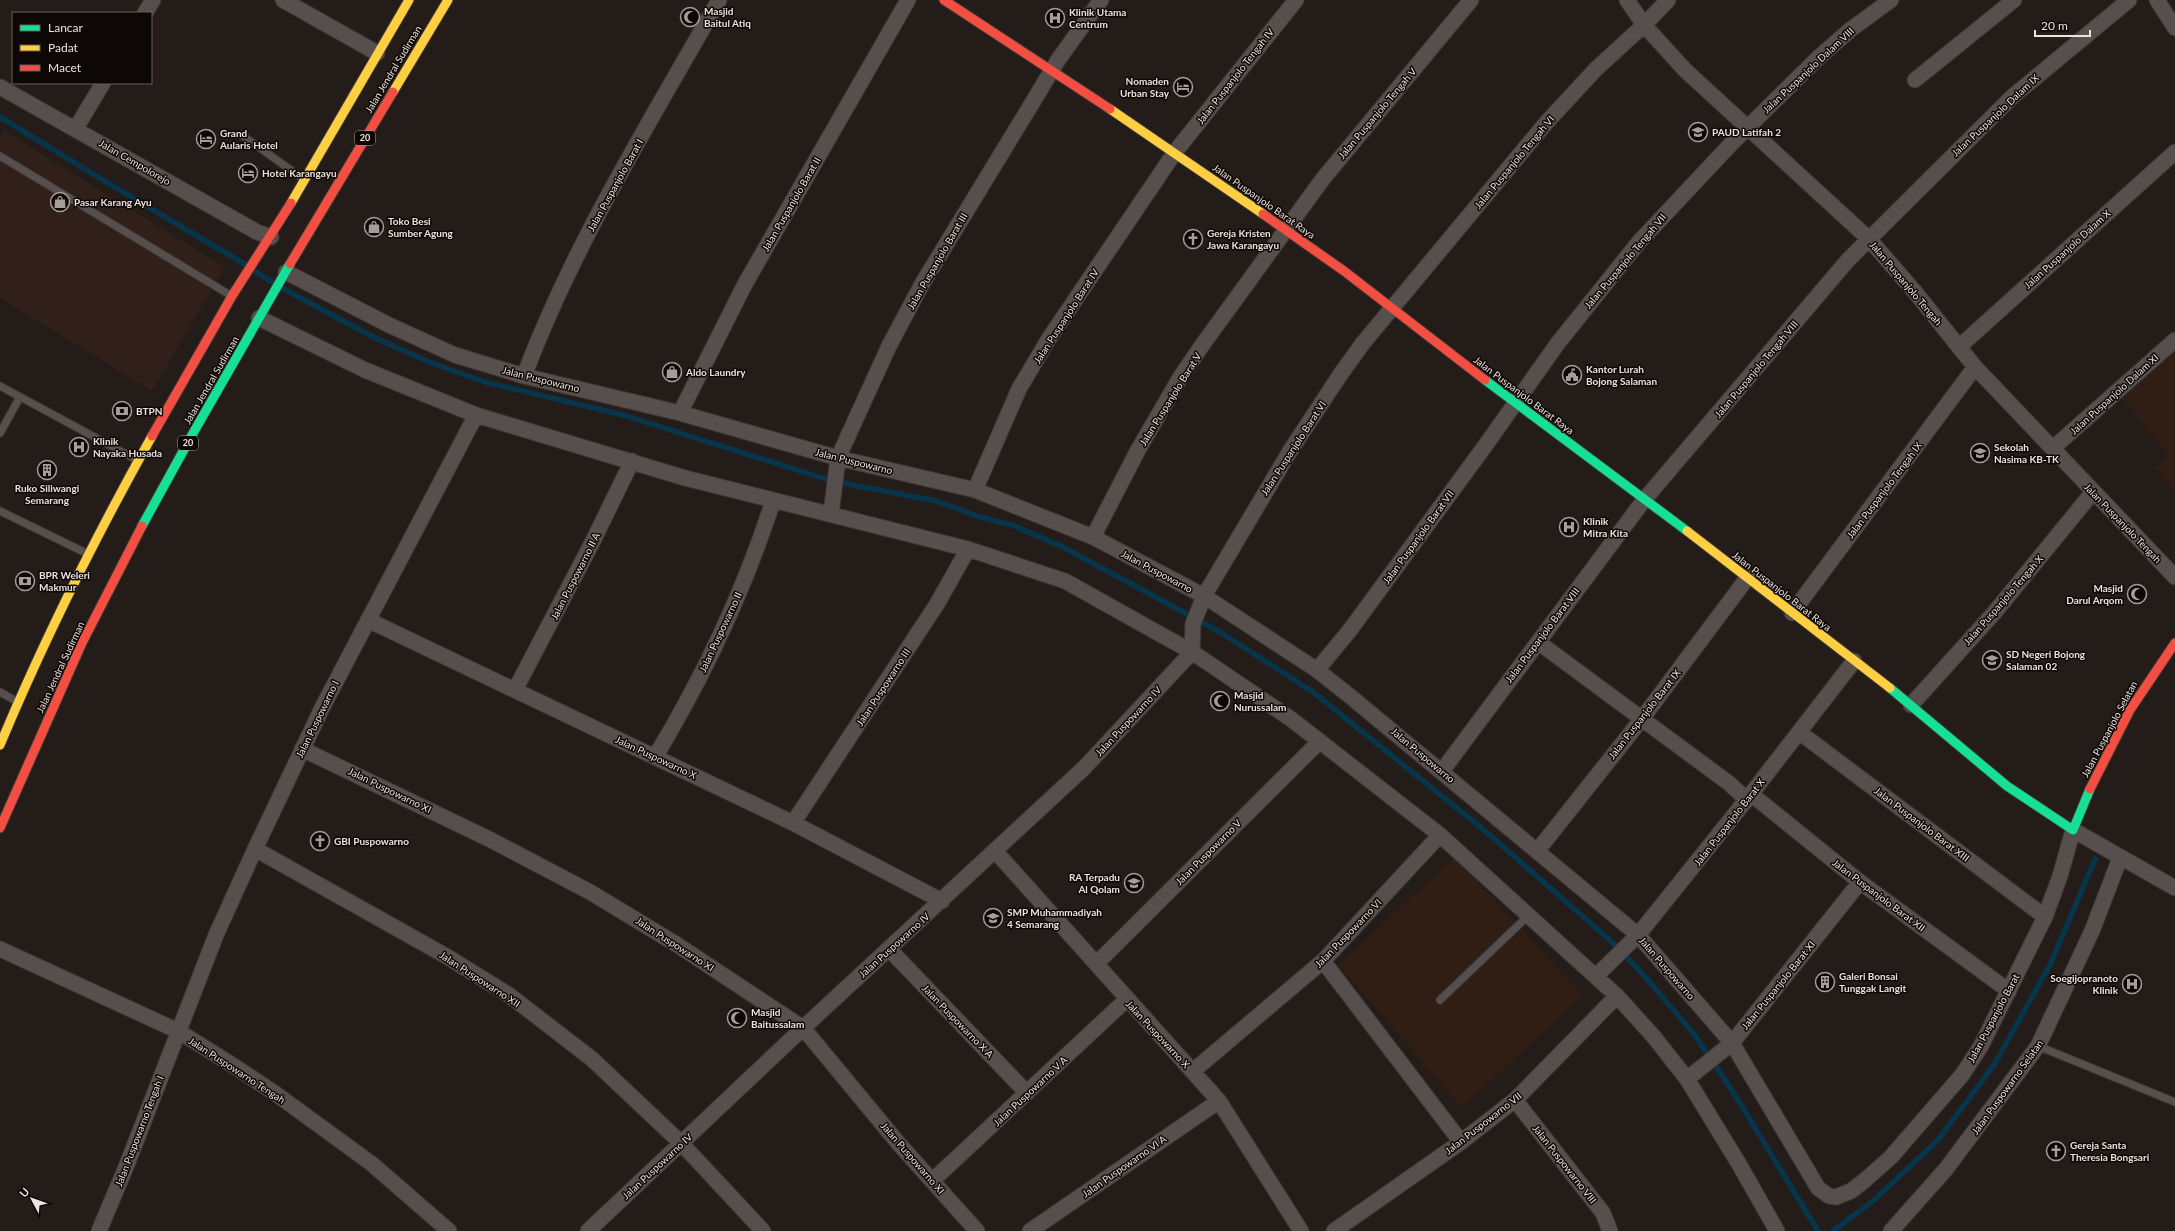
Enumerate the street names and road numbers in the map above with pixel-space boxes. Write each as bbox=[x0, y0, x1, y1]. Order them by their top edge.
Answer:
street label: Jalan Jendral Sudirman bbox=[362, 23, 424, 115]
street label: Jalan Puspanjolo Dalam VIII bbox=[1760, 25, 1856, 115]
street label: Jalan Puspanjolo Tengah IV bbox=[1194, 26, 1276, 126]
street label: Jalan Puspanjolo Tengah V bbox=[1335, 65, 1419, 161]
street label: Jalan Puspanjolo Dalam IX bbox=[1949, 71, 2042, 159]
street label: Jalan Puspanjolo Tengah VI bbox=[1472, 113, 1556, 211]
road number: 20 bbox=[355, 131, 375, 145]
street label: Jalan Cempolorejo bbox=[97, 137, 173, 188]
street label: Jalan Puspanjolo Barat I bbox=[585, 137, 645, 233]
street label: Jalan Puspanjolo Barat II bbox=[759, 155, 823, 253]
street label: Jalan Puspanjolo Barat Raya bbox=[1211, 161, 1318, 241]
street label: Jalan Puspanjolo Dalam X bbox=[2021, 207, 2113, 291]
street label: Jalan Puspanjolo Barat III bbox=[904, 211, 970, 311]
street label: Jalan Puspanjolo Tengah VII bbox=[1582, 211, 1668, 311]
street label: Jalan Puspanjolo Tengah bbox=[1867, 238, 1945, 328]
street label: Jalan Puspanjolo Barat IV bbox=[1031, 266, 1101, 366]
street label: Jalan Puspanjolo Tengah VIII bbox=[1712, 318, 1800, 420]
street label: Jalan Jendral Sudirman bbox=[181, 334, 241, 426]
street label: Jalan Puspanjolo Barat V bbox=[1136, 350, 1204, 448]
street label: Jalan Puspanjolo Dalam XI bbox=[2067, 351, 2161, 437]
street label: Jalan Puspanjolo Barat Raya bbox=[1472, 353, 1576, 437]
street label: Jalan Puspowarno bbox=[501, 364, 581, 394]
street label: Jalan Puspanjolo Barat VI bbox=[1258, 398, 1328, 498]
road number: 20 bbox=[178, 436, 198, 450]
street label: Jalan Puspanjolo Tengah IX bbox=[1844, 439, 1925, 541]
street label: Jalan Puspowarno bbox=[814, 446, 894, 476]
street label: Jalan Puspanjolo Tengah bbox=[2082, 481, 2164, 565]
street label: Jalan Puspanjolo Barat VII bbox=[1380, 488, 1456, 586]
street label: Jalan Puspowarno II A bbox=[548, 530, 602, 622]
street label: Jalan Puspowarno bbox=[1119, 547, 1195, 595]
street label: Jalan Puspanjolo Barat Raya bbox=[1730, 549, 1834, 633]
street label: Jalan Puspanjolo Tengah X bbox=[1961, 552, 2046, 647]
street label: Jalan Puspanjolo Barat VIII bbox=[1502, 585, 1582, 685]
street label: Jalan Puspowarno II bbox=[696, 590, 744, 674]
street label: Jalan Jendral Sudirman bbox=[34, 619, 86, 715]
street label: Jalan Puspowarno III bbox=[853, 646, 913, 728]
street label: Jalan Puspanjolo Barat IX bbox=[1605, 666, 1683, 761]
street label: Jalan Puspowarno I bbox=[293, 678, 341, 760]
street label: Jalan Puspanjolo Selatan bbox=[2079, 679, 2139, 779]
street label: Jalan Puspowarno IV bbox=[1092, 683, 1164, 758]
street label: Jalan Puspowarno bbox=[1389, 725, 1457, 785]
street label: Jalan Puspowarno X bbox=[613, 733, 699, 781]
street label: Jalan Puspowarno XI bbox=[346, 765, 434, 815]
street label: Jalan Puspanjolo Barat X bbox=[1691, 776, 1767, 868]
street label: Jalan Puspanjolo Barat XIII bbox=[1872, 784, 1972, 864]
street label: Jalan Puspowarno V bbox=[1173, 816, 1244, 887]
street label: Jalan Puspanjolo Barat XII bbox=[1830, 856, 1928, 934]
street label: Jalan Puspowarno VI bbox=[1312, 896, 1384, 970]
street label: Jalan Puspowarno IV bbox=[856, 910, 932, 980]
street label: Jalan Puspowarno XI bbox=[634, 914, 716, 974]
street label: Jalan Puspowarno bbox=[1636, 934, 1698, 1002]
street label: Jalan Puspanjolo Barat XI bbox=[1739, 938, 1817, 1032]
street label: Jalan Puspowarno XII bbox=[437, 948, 523, 1010]
street label: Jalan Puspanjolo Barat bbox=[1965, 971, 2022, 1064]
street label: Jalan Puspowarno X A bbox=[920, 982, 996, 1060]
street label: Jalan Puspowarno X bbox=[1124, 998, 1193, 1071]
street label: Jalan Puspowarno Tengah bbox=[186, 1034, 288, 1106]
street label: Jalan Puspowarno Selatan bbox=[1969, 1037, 2045, 1137]
street label: Jalan Puspowarno V A bbox=[991, 1053, 1070, 1128]
street label: Jalan Puspowarno Tengah I bbox=[112, 1074, 166, 1188]
street label: Jalan Puspowarno VII bbox=[1442, 1089, 1524, 1157]
street label: Jalan Puspowarno XI bbox=[879, 1120, 947, 1196]
street label: Jalan Puspowarno VIII bbox=[1531, 1122, 1599, 1206]
street label: Jalan Puspowarno IV bbox=[620, 1130, 695, 1202]
street label: Jalan Puspowarno VI A bbox=[1080, 1132, 1169, 1200]

